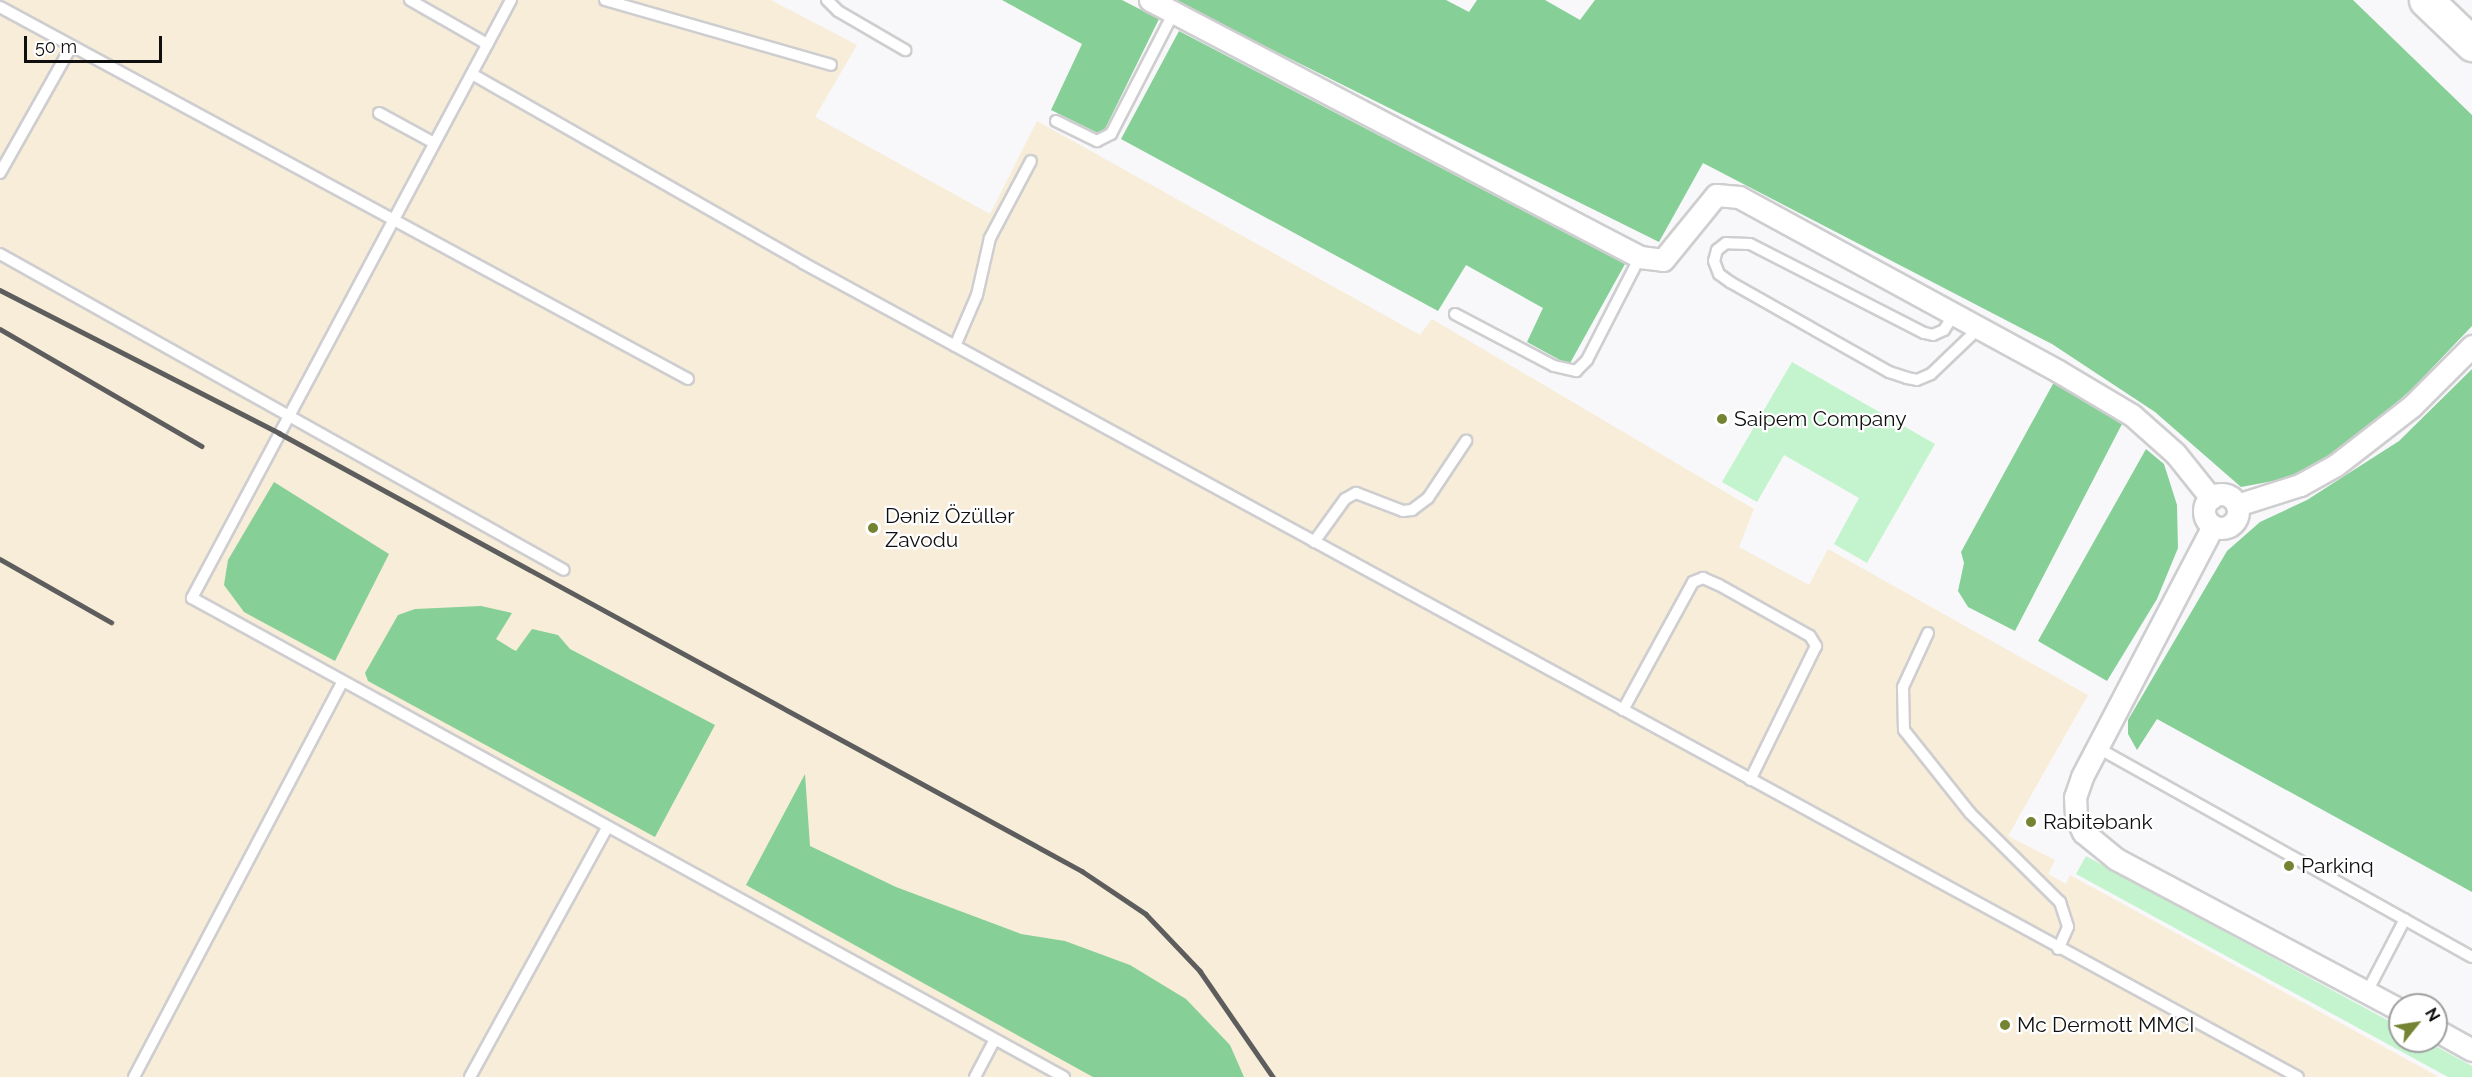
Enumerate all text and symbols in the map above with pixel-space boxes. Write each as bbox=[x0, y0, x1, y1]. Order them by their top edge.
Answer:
scale bar bbox=[27, 24, 165, 62]
text: 50 m bbox=[35, 36, 77, 57]
place label: Saipem Company bbox=[1734, 406, 1907, 432]
marker: Saipem Company bbox=[1715, 412, 1729, 426]
place label: Dəniz Özüllər Zavodu bbox=[885, 503, 1015, 553]
marker: Dəniz Özüllər Zavodu bbox=[866, 521, 880, 535]
place label: Rabitəbank bbox=[2043, 809, 2153, 835]
marker: Rabitəbank bbox=[2024, 815, 2038, 829]
place label: Parkinq bbox=[2301, 853, 2374, 879]
marker: Parkinq bbox=[2282, 859, 2296, 873]
north arrow bbox=[2388, 993, 2448, 1053]
text: N bbox=[2421, 1005, 2444, 1025]
place label: Mc Dermott MMCI bbox=[2017, 1012, 2194, 1038]
marker: Mc Dermott MMCI bbox=[1998, 1018, 2012, 1032]

